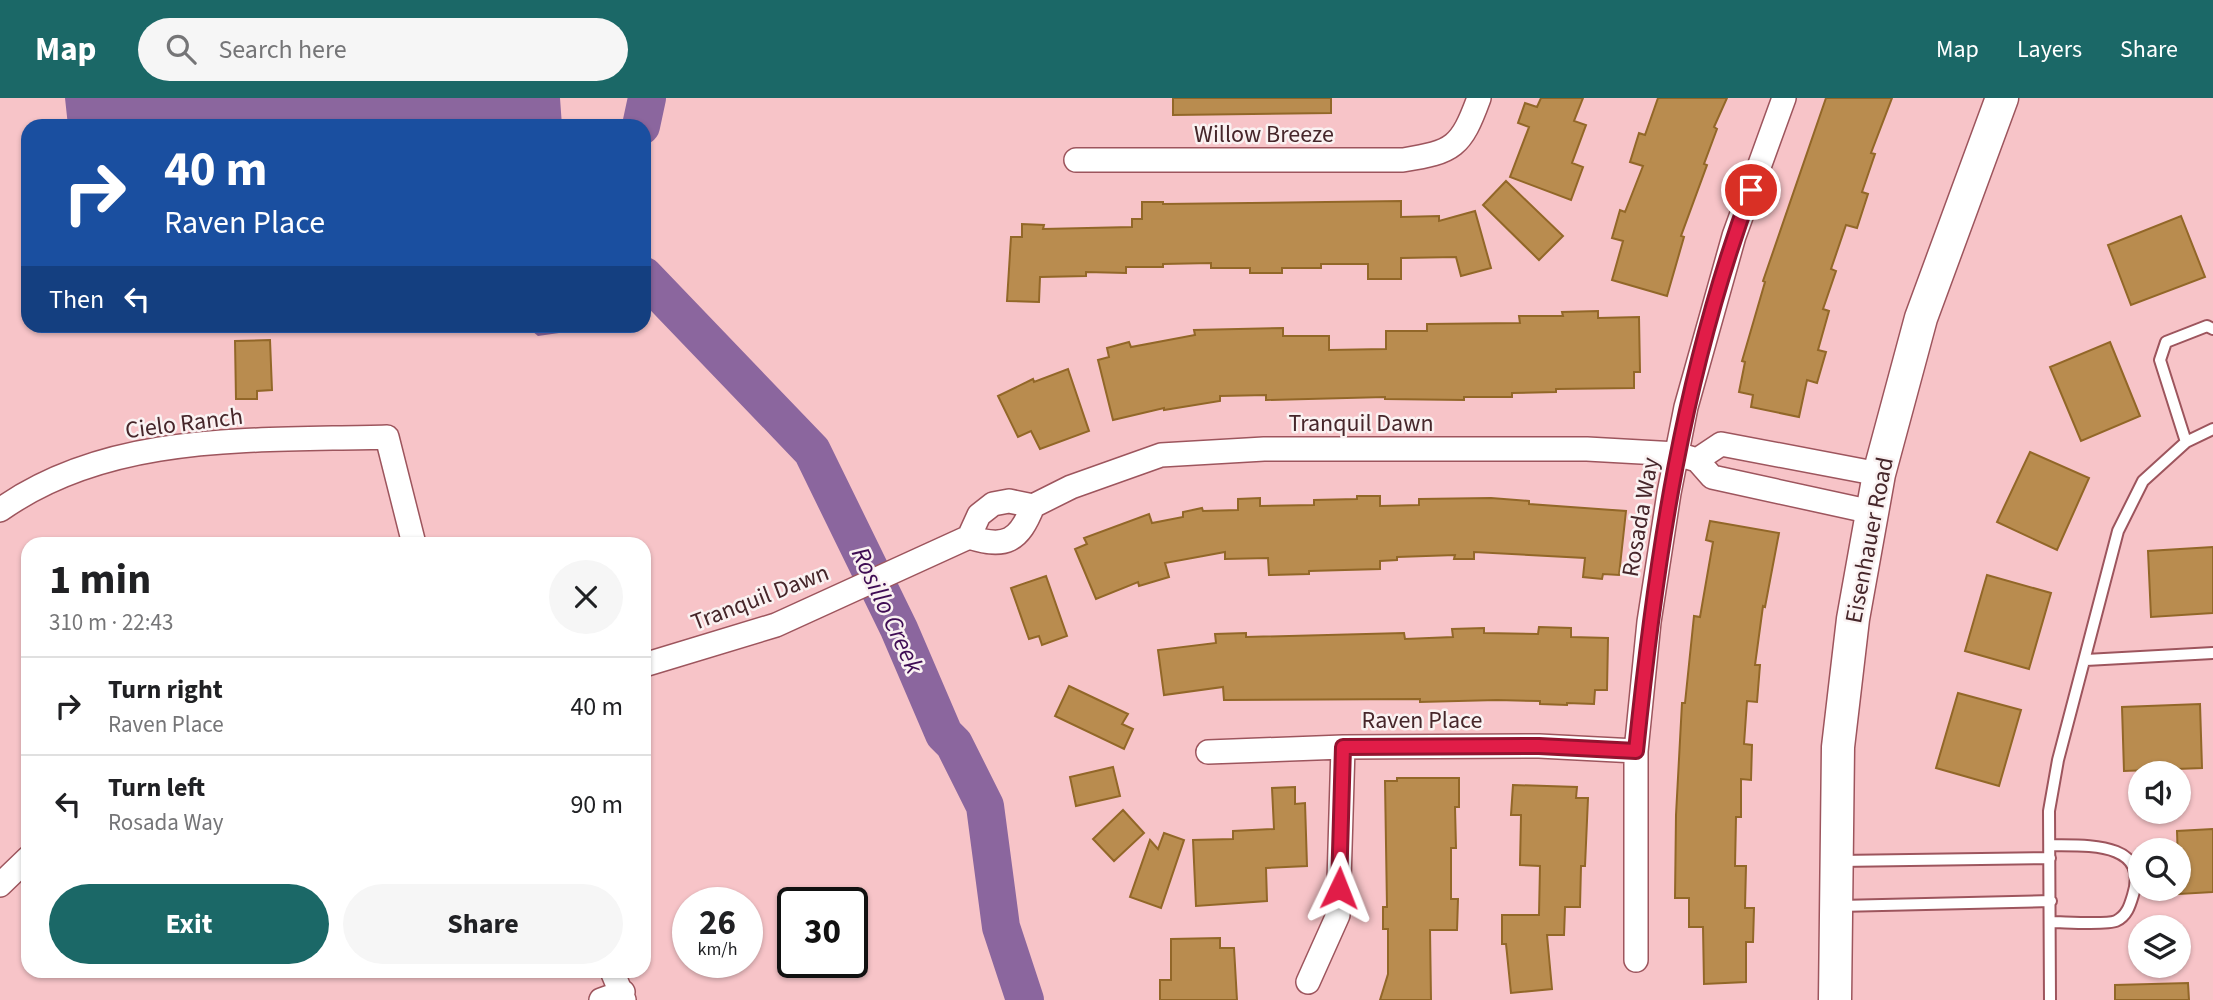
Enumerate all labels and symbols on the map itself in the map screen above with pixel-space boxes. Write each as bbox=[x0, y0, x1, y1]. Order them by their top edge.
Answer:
street label: Willow Breeze bbox=[1194, 117, 1334, 152]
pin bbox=[1721, 160, 1781, 220]
street label: Cielo Ranch bbox=[123, 399, 245, 448]
street label: Tranquil Dawn bbox=[1288, 406, 1434, 441]
street label: Eisenhauer Road bbox=[1836, 454, 1903, 626]
street label: Rosada Way bbox=[1613, 455, 1668, 579]
water label: Rosillo Creek bbox=[842, 541, 933, 680]
street label: Tranquil Dawn bbox=[686, 555, 834, 640]
street label: Raven Place bbox=[1362, 703, 1482, 738]
position arrow bbox=[1302, 851, 1376, 925]
speed limit sign: 30 bbox=[777, 887, 868, 978]

